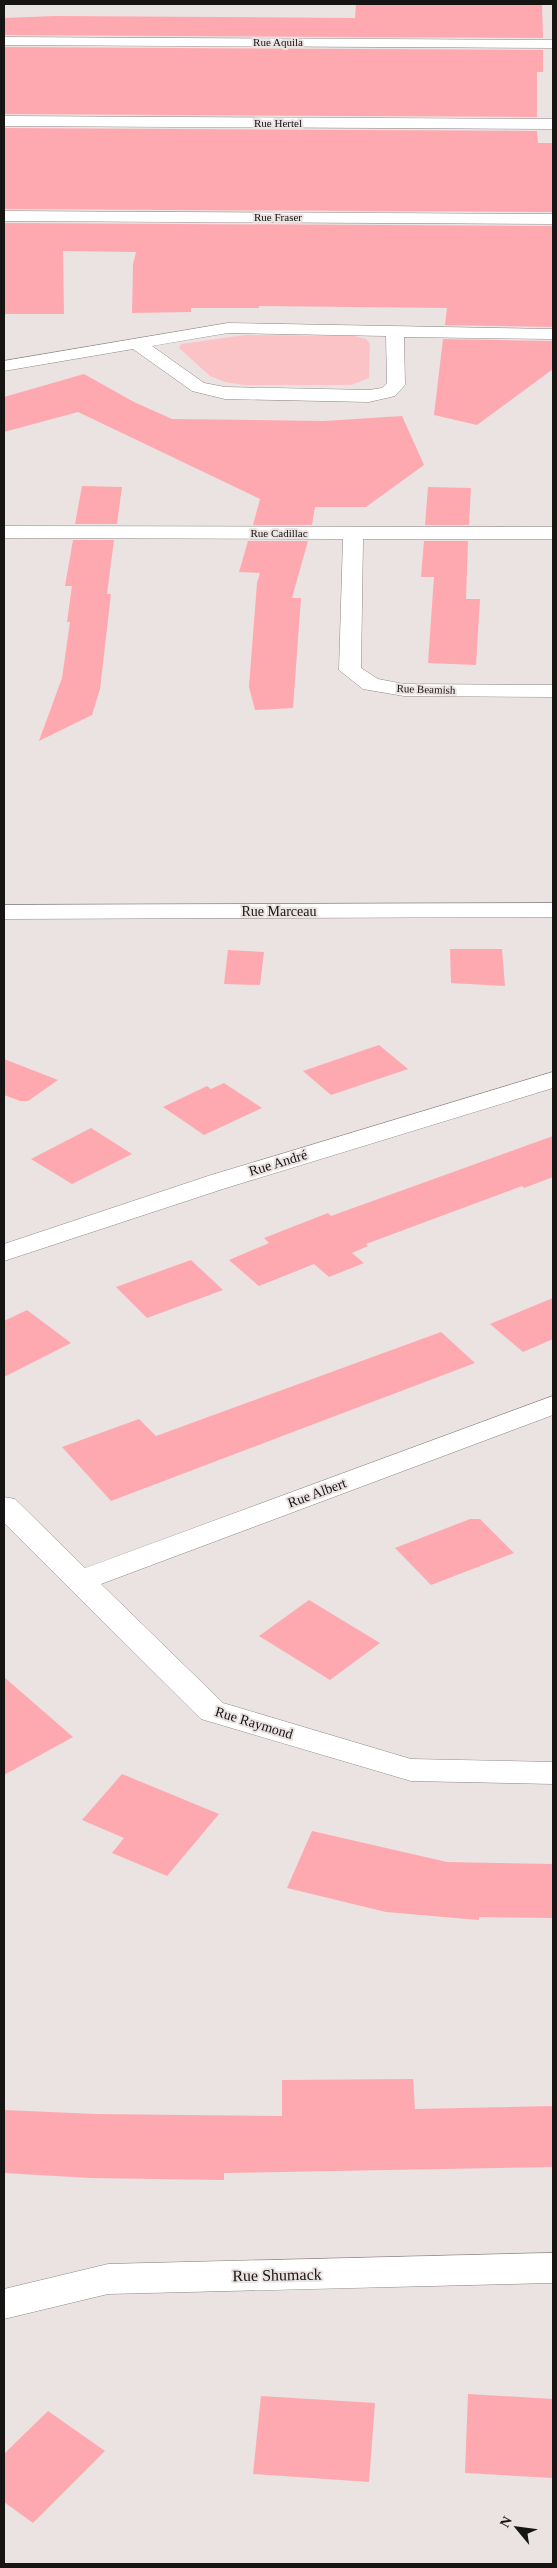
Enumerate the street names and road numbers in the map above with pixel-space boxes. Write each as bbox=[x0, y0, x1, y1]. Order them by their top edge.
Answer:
street label: Rue Aquila bbox=[253, 36, 303, 48]
street label: Rue Hertel bbox=[254, 117, 302, 129]
street label: Rue Fraser bbox=[254, 211, 302, 223]
street label: Rue Cadillac bbox=[250, 527, 308, 539]
street label: Rue Beamish bbox=[396, 682, 456, 696]
street label: Rue Marceau bbox=[241, 904, 317, 919]
street label: Rue André bbox=[247, 1147, 309, 1179]
street label: Rue Albert bbox=[286, 1475, 348, 1510]
street label: Rue Raymond bbox=[213, 1704, 295, 1742]
street label: Rue Shumack bbox=[232, 2266, 322, 2284]

